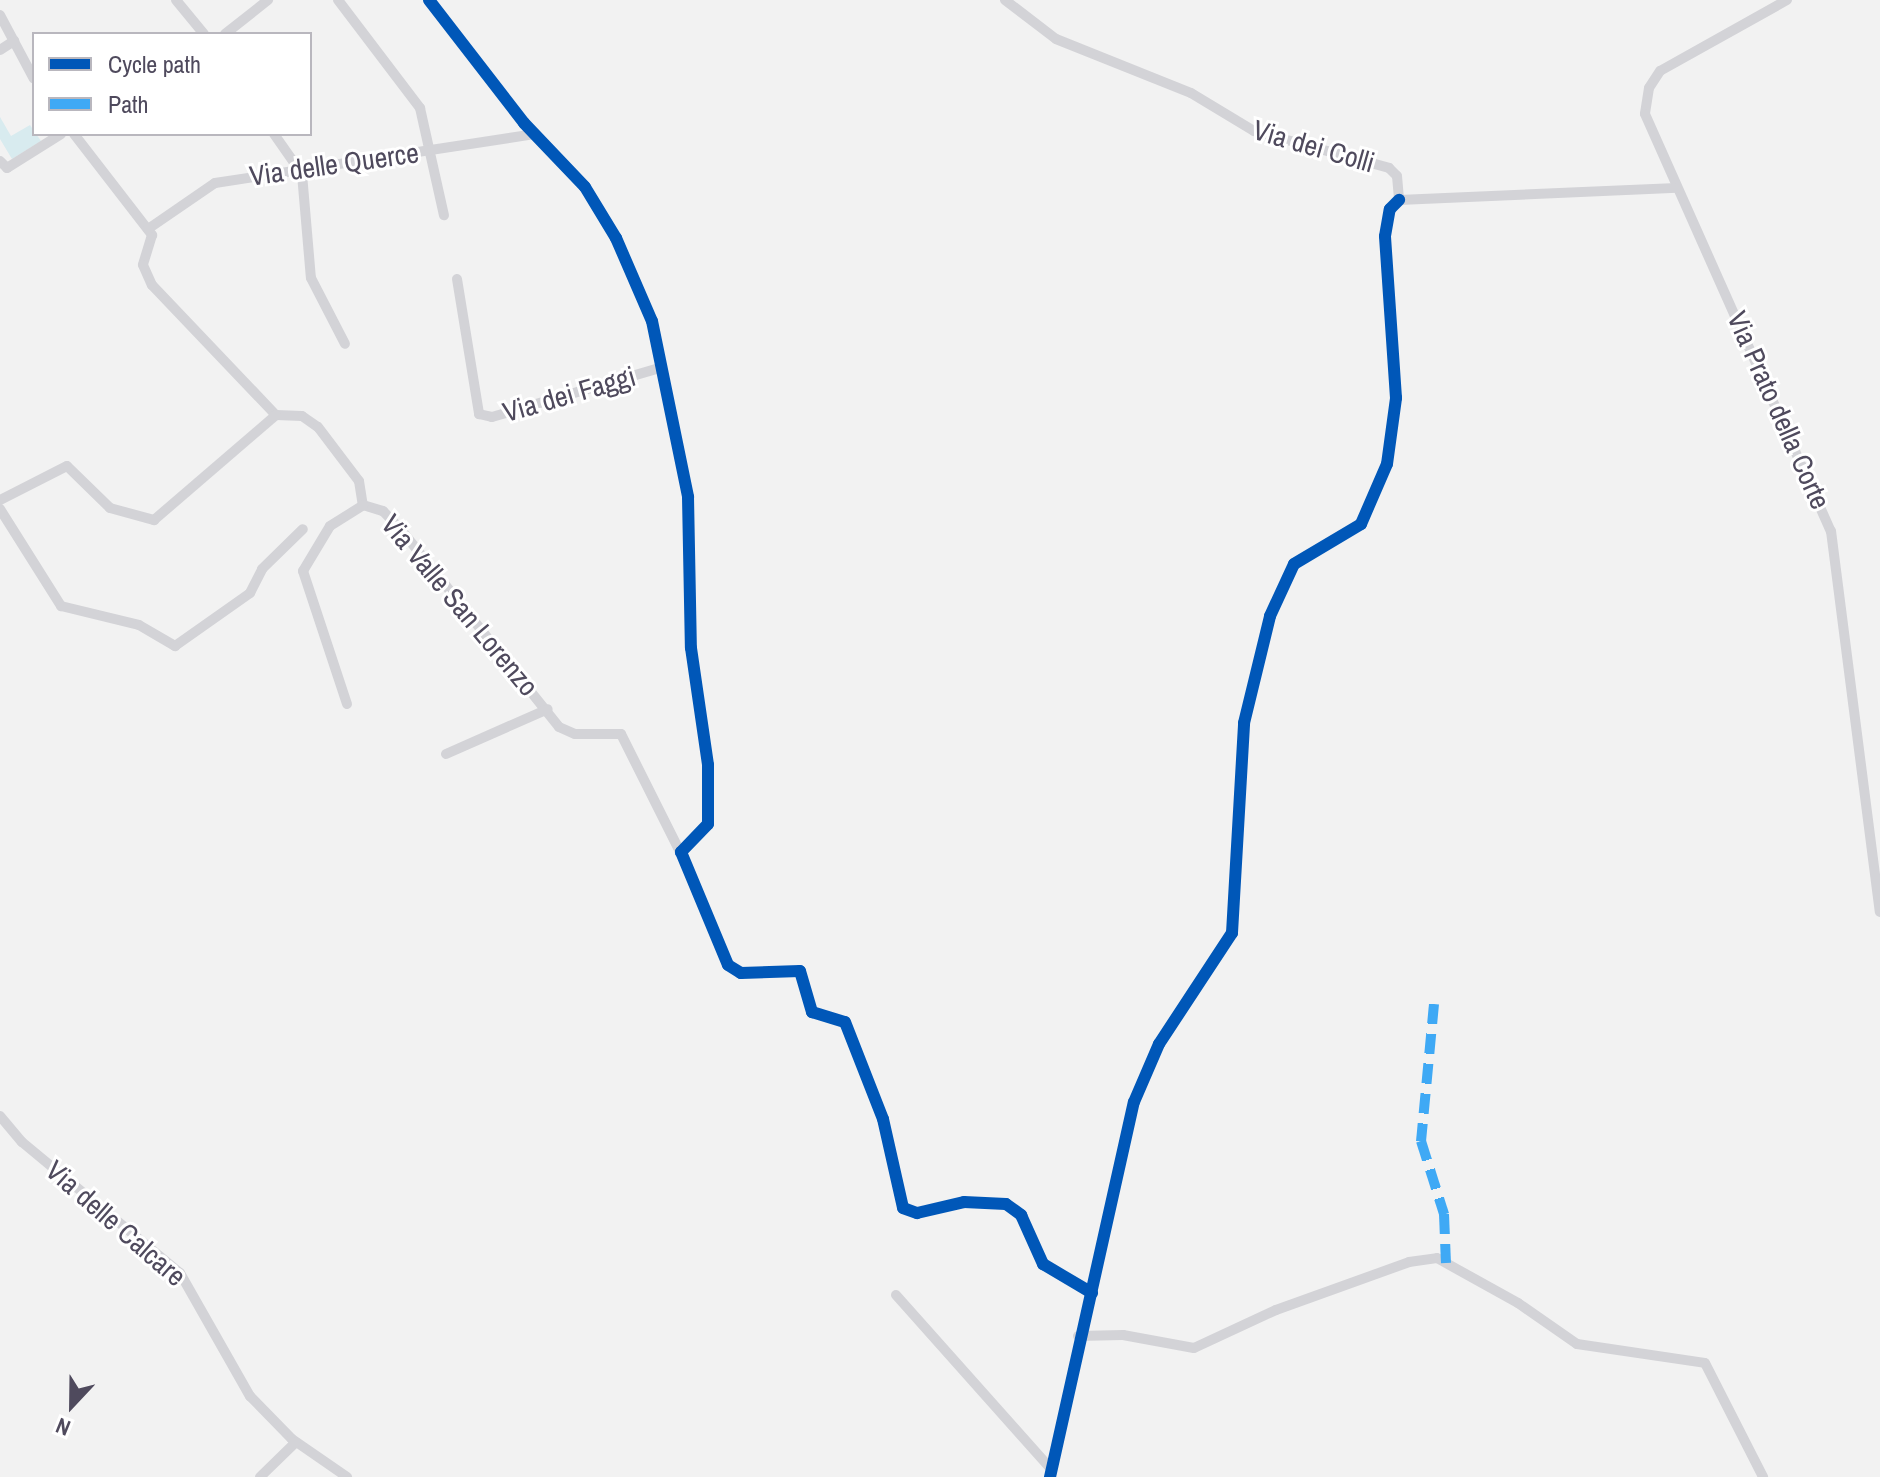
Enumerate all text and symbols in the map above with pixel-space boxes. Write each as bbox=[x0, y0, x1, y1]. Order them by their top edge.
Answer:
legend bbox=[32, 32, 312, 136]
text: Cycle path bbox=[108, 48, 201, 80]
text: Path bbox=[108, 88, 149, 120]
street label: Via dei Colli bbox=[1249, 113, 1379, 179]
street label: Via delle Querce bbox=[247, 135, 421, 193]
street label: Via Prato della Corte bbox=[1720, 306, 1838, 514]
street label: Via dei Faggi bbox=[499, 359, 639, 429]
street label: Via Valle San Lorenzo bbox=[374, 507, 546, 703]
street label: Via delle Calcare bbox=[39, 1153, 193, 1293]
north arrow bbox=[32, 1365, 112, 1445]
text: N bbox=[51, 1411, 75, 1444]

